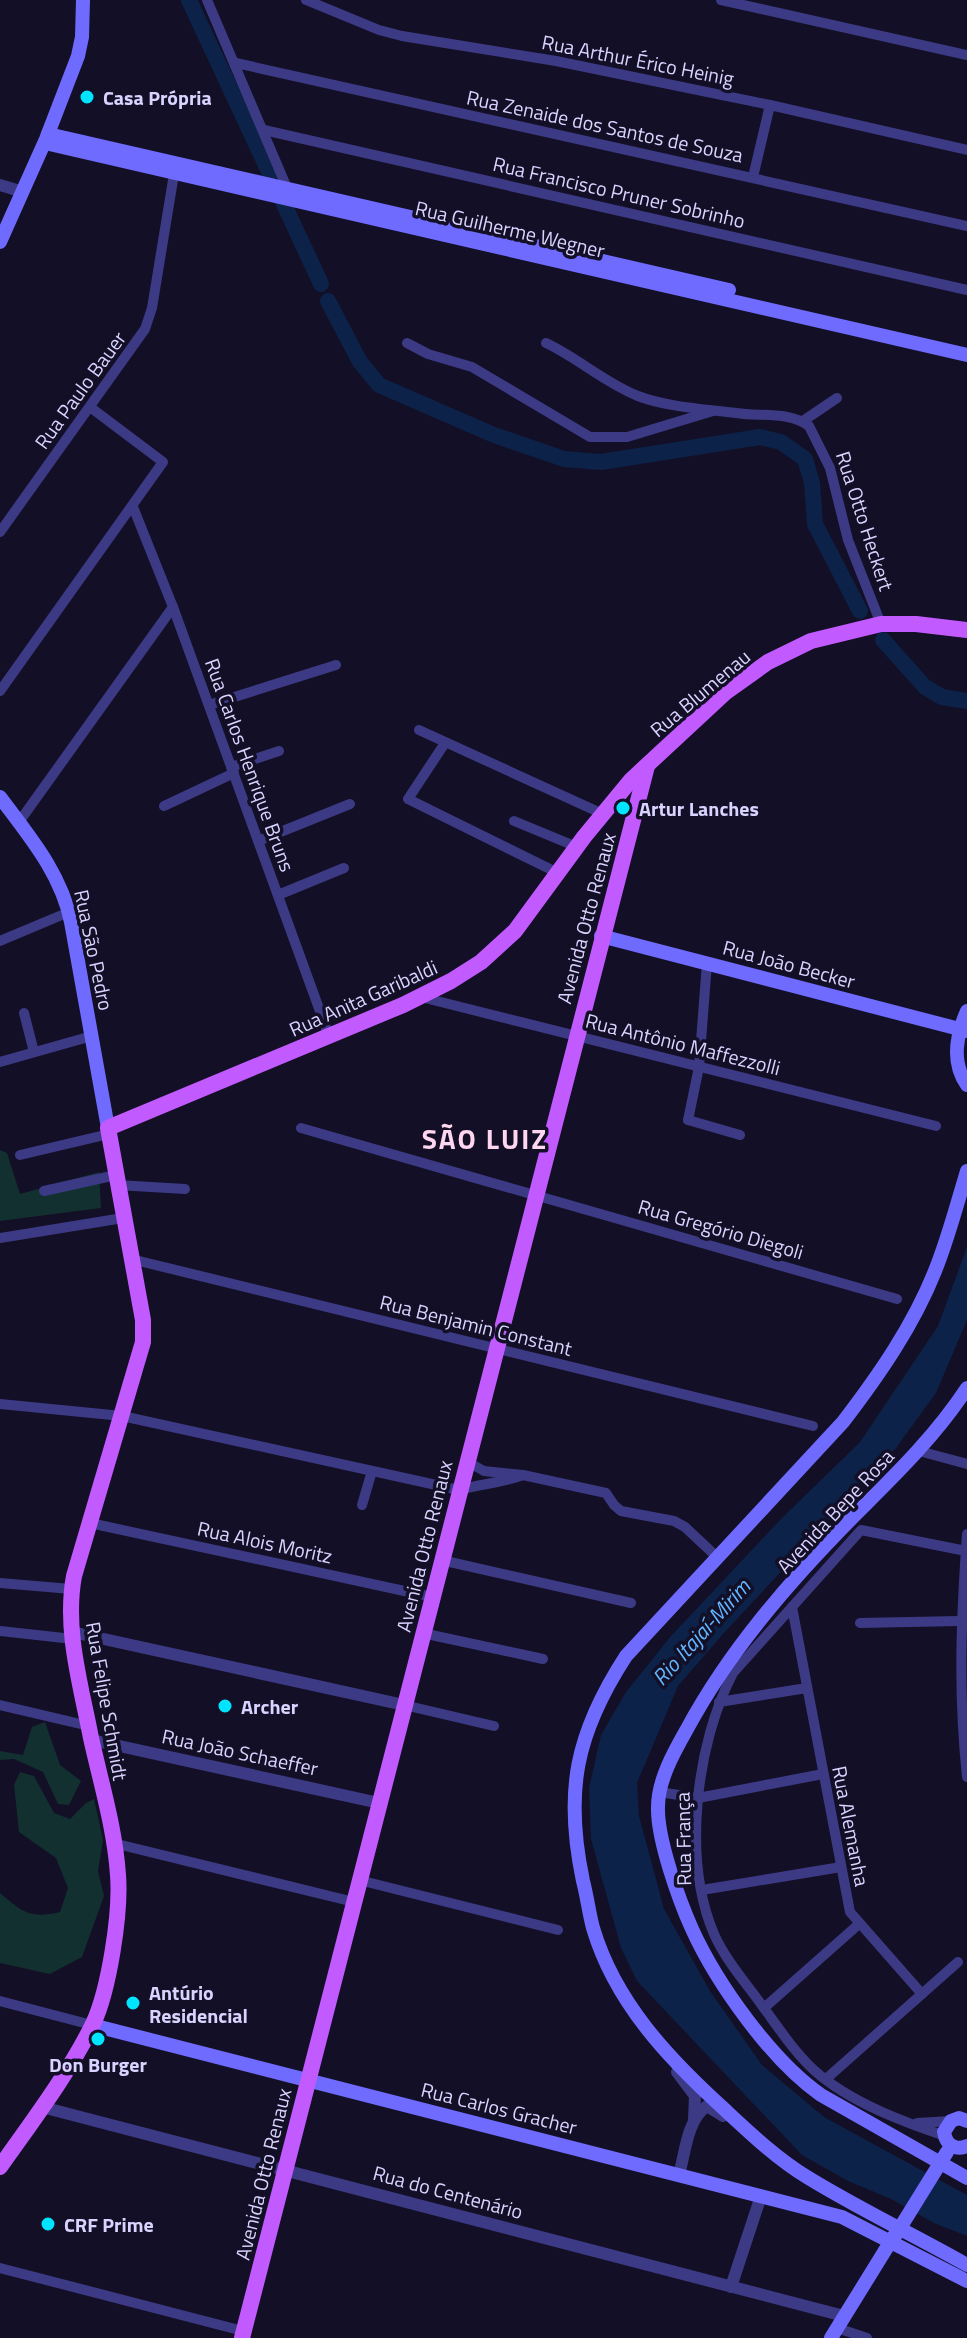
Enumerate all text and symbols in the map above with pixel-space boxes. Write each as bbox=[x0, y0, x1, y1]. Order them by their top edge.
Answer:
street label: Rua Arthur Érico Heinig bbox=[539, 26, 737, 94]
place label: Casa Própria bbox=[103, 82, 212, 113]
street label: Rua Zenaide dos Santos de Souza bbox=[464, 82, 746, 170]
marker: Casa Própria bbox=[78, 88, 96, 106]
street label: Rua Francisco Pruner Sobrinho bbox=[490, 148, 748, 236]
street label: Rua Guilherme Wegner bbox=[412, 192, 608, 266]
street label: Rua Paulo Bauer bbox=[27, 324, 134, 455]
street label: Rua Otto Heckert bbox=[828, 447, 902, 595]
street label: Rua Blumenau bbox=[643, 642, 757, 744]
street label: Rua Carlos Henrique Bruns bbox=[197, 654, 303, 876]
place label: Artur Lanches bbox=[639, 793, 759, 824]
marker: Artur Lanches bbox=[614, 799, 632, 817]
street label: Avenida Otto Renaux bbox=[548, 829, 624, 1007]
street label: Rua São Pedro bbox=[66, 887, 122, 1013]
street label: Rua João Becker bbox=[719, 931, 859, 997]
street label: Rua Anita Garibaldi bbox=[284, 951, 442, 1045]
street label: Rua Antônio Maffezzolli bbox=[582, 1005, 784, 1083]
district label: SÃO LUIZ bbox=[422, 1117, 548, 1160]
street label: Rua Gregório Diegoli bbox=[635, 1191, 807, 1267]
street label: Rua Benjamin Constant bbox=[377, 1286, 575, 1364]
street label: Avenida Bepe Rosa bbox=[769, 1442, 901, 1580]
street label: Avenida Otto Renaux bbox=[388, 1457, 460, 1635]
street label: Rua Alois Moritz bbox=[195, 1513, 335, 1571]
water label: Rio Itajaí-Mirim bbox=[644, 1570, 759, 1693]
street label: Rua Felipe Schmidt bbox=[78, 1619, 136, 1783]
place label: Archer bbox=[241, 1691, 299, 1722]
marker: Archer bbox=[216, 1697, 234, 1715]
street label: Rua João Schaeffer bbox=[159, 1720, 321, 1784]
street label: Rua Alemanha bbox=[824, 1763, 878, 1889]
street label: Rua França bbox=[667, 1792, 699, 1886]
place label: Antúrio Residencial bbox=[149, 1977, 248, 2031]
marker: Antúrio Residencial bbox=[124, 1994, 142, 2012]
marker: Don Burger bbox=[89, 2030, 107, 2048]
place label: Don Burger bbox=[49, 2049, 147, 2080]
street label: Rua Carlos Gracher bbox=[418, 2074, 580, 2142]
street label: Avenida Otto Renaux bbox=[227, 2085, 299, 2263]
street label: Rua do Centenário bbox=[370, 2157, 526, 2227]
place label: CRF Prime bbox=[64, 2209, 154, 2240]
marker: CRF Prime bbox=[39, 2215, 57, 2233]

